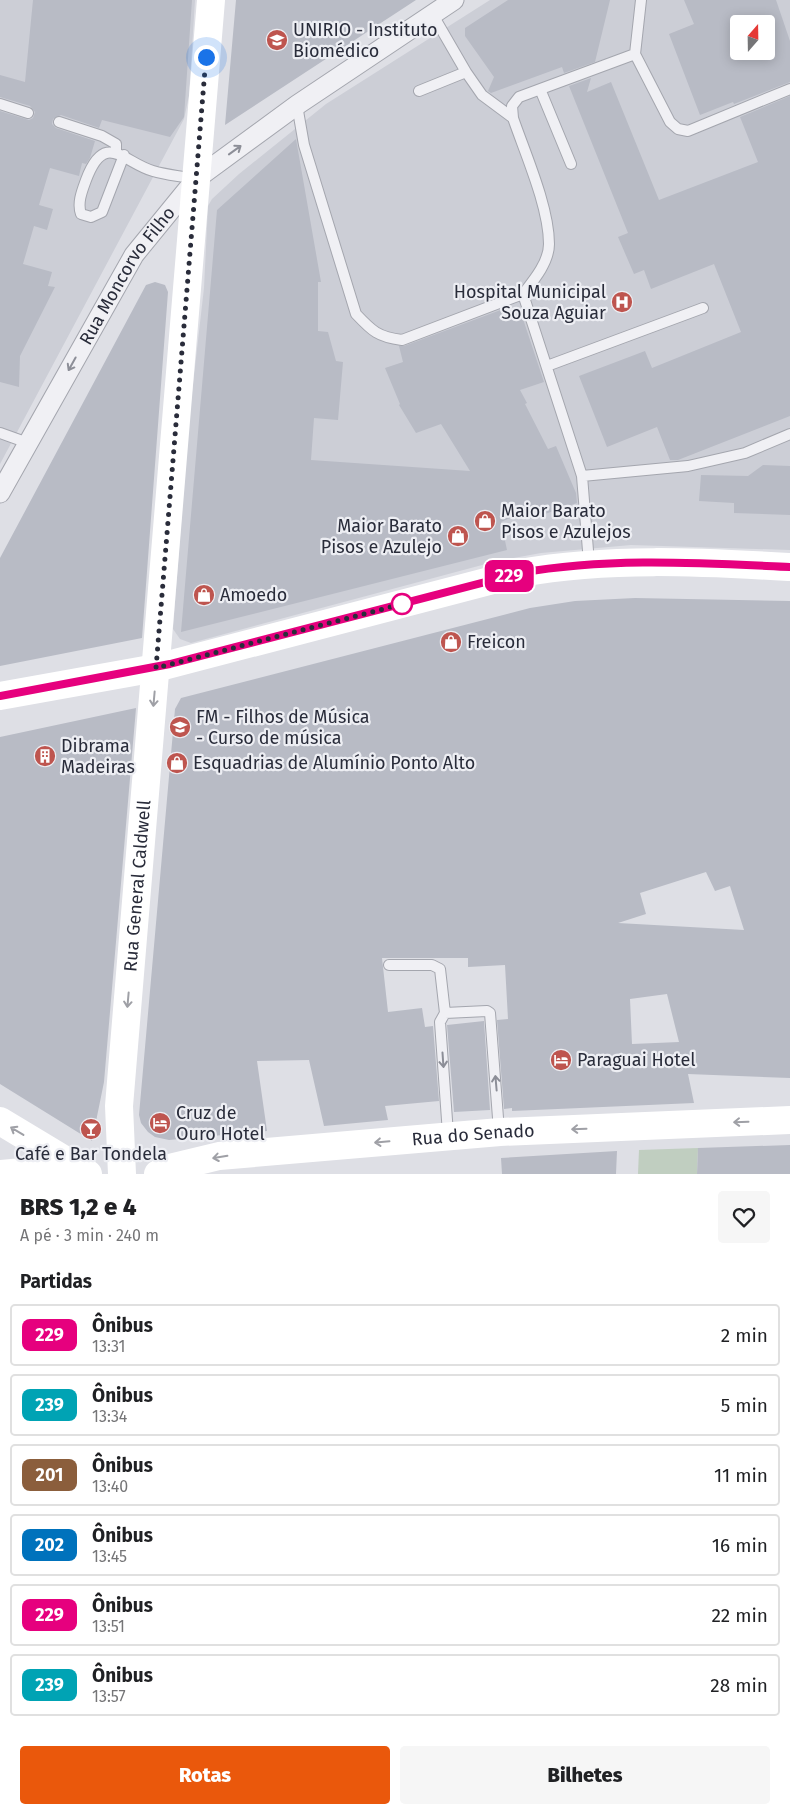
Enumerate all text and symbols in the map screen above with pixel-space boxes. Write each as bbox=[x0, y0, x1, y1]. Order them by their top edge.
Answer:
north arrow bbox=[730, 15, 775, 60]
map controls bbox=[730, 15, 775, 60]
place label: UNIRIO - Instituto Biomédico bbox=[293, 19, 438, 62]
school or university icon: UNIRIO - Instituto Biomédico bbox=[265, 28, 289, 52]
your location bbox=[194, 45, 219, 70]
one-way arrow bbox=[228, 145, 242, 156]
street label: Rua Moncorvo Filho bbox=[75, 202, 180, 349]
place label: Hospital Municipal Souza Aguiar bbox=[454, 281, 606, 324]
hospital icon: Hospital Municipal Souza Aguiar bbox=[610, 290, 634, 314]
one-way arrow bbox=[67, 357, 77, 372]
place label: Maior Barato Pisos e Azulejos bbox=[501, 500, 631, 543]
shop icon: Maior Barato Pisos e Azulejos bbox=[473, 509, 497, 533]
place label: Maior Barato Pisos e Azulejo bbox=[321, 515, 442, 558]
shop icon: Maior Barato Pisos e Azulejo bbox=[446, 524, 470, 548]
line badge: 229 bbox=[480, 560, 538, 592]
text: 229 bbox=[495, 565, 523, 587]
shop icon: Amoedo bbox=[192, 583, 216, 607]
place label: Amoedo bbox=[220, 584, 287, 606]
unlabelled marker bbox=[391, 593, 413, 615]
shop icon: Freicon bbox=[439, 630, 463, 654]
place label: Freicon bbox=[467, 631, 526, 653]
one-way arrow bbox=[149, 690, 159, 706]
place label: FM - Filhos de Música - Curso de música bbox=[196, 706, 370, 749]
school or university icon: FM - Filhos de Música - Curso de música bbox=[168, 715, 192, 739]
place label: Dibrama Madeiras bbox=[61, 735, 135, 778]
building icon: Dibrama Madeiras bbox=[33, 744, 57, 768]
shop icon: Esquadrias de Alumínio Ponto Alto bbox=[165, 751, 189, 775]
place label: Esquadrias de Alumínio Ponto Alto bbox=[193, 752, 475, 774]
street label: Rua General Caldwell bbox=[119, 799, 155, 973]
one-way arrow bbox=[123, 992, 133, 1008]
hotel icon: Paraguai Hotel bbox=[549, 1048, 573, 1072]
place label: Paraguai Hotel bbox=[577, 1049, 696, 1071]
one-way arrow bbox=[438, 1052, 448, 1068]
one-way arrow bbox=[491, 1075, 500, 1091]
place label: Cruz de Ouro Hotel bbox=[176, 1102, 265, 1145]
hotel icon: Cruz de Ouro Hotel bbox=[148, 1111, 172, 1135]
bar icon: Café e Bar Tondela bbox=[79, 1117, 103, 1141]
one-way arrow bbox=[734, 1117, 750, 1127]
street label: Rua do Senado bbox=[411, 1120, 535, 1151]
one-way arrow bbox=[571, 1124, 587, 1133]
one-way arrow bbox=[10, 1125, 24, 1135]
one-way arrow bbox=[374, 1138, 390, 1147]
place label: Café e Bar Tondela bbox=[15, 1143, 167, 1165]
one-way arrow bbox=[213, 1152, 229, 1162]
button: heart bbox=[718, 1191, 770, 1243]
text: BRS 1,2 e 4 bbox=[20, 1193, 137, 1221]
text: A pé · 3 min · 240 m bbox=[20, 1226, 159, 1245]
text: Partidas bbox=[20, 1270, 92, 1293]
text: Ônibus bbox=[92, 1314, 153, 1337]
text: 229 bbox=[35, 1324, 64, 1346]
text: 2 min bbox=[721, 1324, 768, 1347]
text: 13:31 bbox=[92, 1337, 125, 1356]
text: Ônibus bbox=[92, 1384, 153, 1407]
text: 239 bbox=[35, 1394, 64, 1416]
text: 5 min bbox=[721, 1394, 768, 1417]
text: 13:34 bbox=[92, 1407, 127, 1426]
text: Ônibus bbox=[92, 1454, 153, 1477]
text: 201 bbox=[36, 1464, 63, 1486]
text: 11 min bbox=[714, 1464, 768, 1487]
text: 13:40 bbox=[92, 1477, 128, 1496]
text: Ônibus bbox=[92, 1524, 153, 1547]
text: 202 bbox=[35, 1534, 64, 1556]
text: 16 min bbox=[712, 1534, 768, 1557]
text: 13:45 bbox=[92, 1547, 127, 1566]
text: Ônibus bbox=[92, 1594, 153, 1617]
text: 229 bbox=[35, 1604, 64, 1626]
text: 22 min bbox=[711, 1604, 768, 1627]
text: 13:51 bbox=[92, 1617, 125, 1636]
text: Ônibus bbox=[92, 1664, 153, 1687]
text: 239 bbox=[35, 1674, 64, 1696]
text: 28 min bbox=[710, 1674, 768, 1697]
text: 13:57 bbox=[92, 1687, 126, 1706]
button: Rotas bbox=[20, 1746, 390, 1804]
button: Bilhetes bbox=[400, 1746, 770, 1804]

